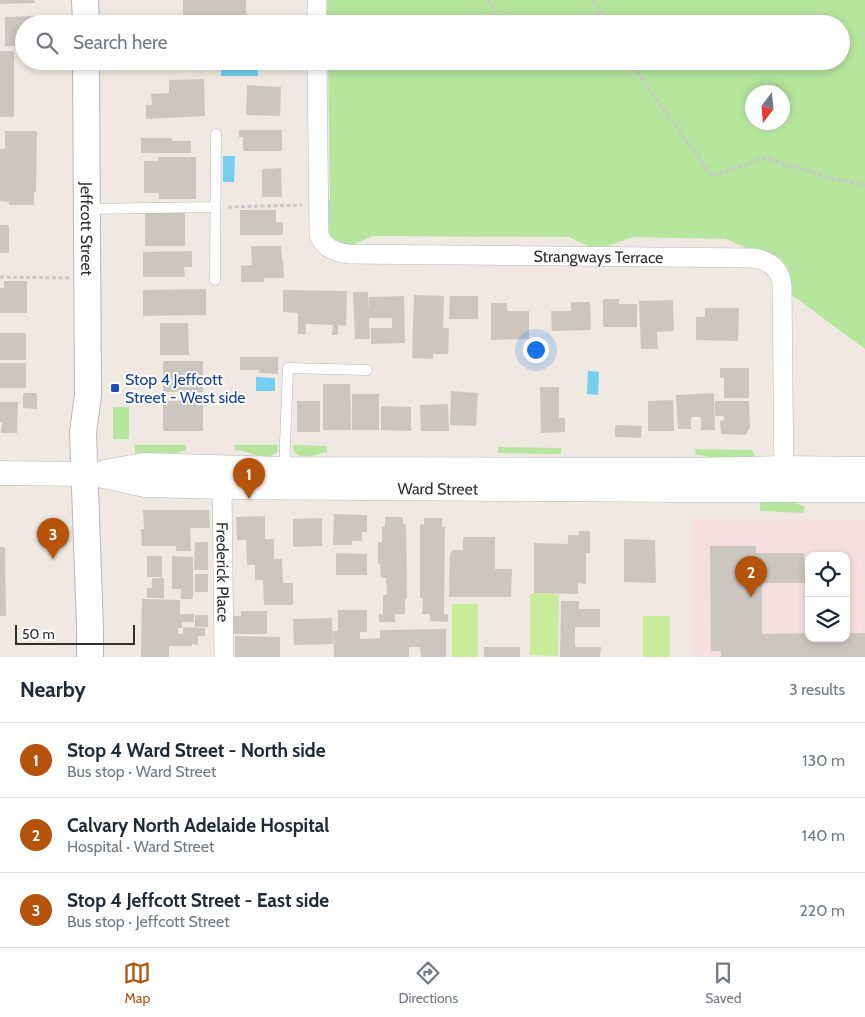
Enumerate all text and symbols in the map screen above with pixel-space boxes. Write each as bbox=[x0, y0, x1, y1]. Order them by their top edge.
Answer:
search box bbox=[15, 15, 850, 70]
icon: search bbox=[33, 29, 61, 57]
text: Search here bbox=[73, 31, 167, 54]
north arrow bbox=[745, 85, 790, 130]
street label: Jeffcott Street bbox=[77, 181, 96, 277]
street label: Strangways Terrace bbox=[533, 247, 663, 267]
your location bbox=[523, 337, 549, 363]
place label: Stop 4 Jeffcott Street - West side bbox=[125, 370, 246, 407]
marker: Stop 4 Jeffcott Street - West side bbox=[109, 382, 121, 394]
pin: 1 bbox=[233, 458, 265, 499]
street label: Ward Street bbox=[397, 479, 479, 499]
pin: 3 bbox=[37, 518, 69, 559]
street label: Frederick Place bbox=[212, 522, 233, 622]
map controls bbox=[805, 552, 850, 642]
button: locate bbox=[805, 552, 850, 597]
pin: 2 bbox=[735, 556, 767, 597]
button: layers bbox=[805, 597, 850, 642]
scale bar bbox=[15, 622, 135, 645]
text: 50 m bbox=[22, 625, 55, 643]
text: Nearby bbox=[20, 677, 86, 702]
text: 3 results bbox=[789, 680, 845, 699]
text: Stop 4 Ward Street - North side bbox=[67, 739, 325, 762]
text: 1 bbox=[33, 751, 39, 770]
text: 130 m bbox=[802, 751, 845, 770]
text: Bus stop · Ward Street bbox=[67, 762, 216, 781]
text: Calvary North Adelaide Hospital bbox=[67, 814, 329, 837]
text: 2 bbox=[32, 826, 40, 845]
text: 140 m bbox=[802, 826, 845, 845]
text: Hospital · Ward Street bbox=[67, 837, 214, 856]
text: Stop 4 Jeffcott Street - East side bbox=[67, 889, 329, 912]
text: 3 bbox=[32, 901, 40, 920]
text: 220 m bbox=[799, 901, 845, 920]
text: Bus stop · Jeffcott Street bbox=[67, 912, 230, 931]
tab: Map bbox=[123, 959, 151, 1007]
tab: Directions bbox=[398, 959, 458, 1007]
tab: Saved bbox=[705, 959, 742, 1007]

